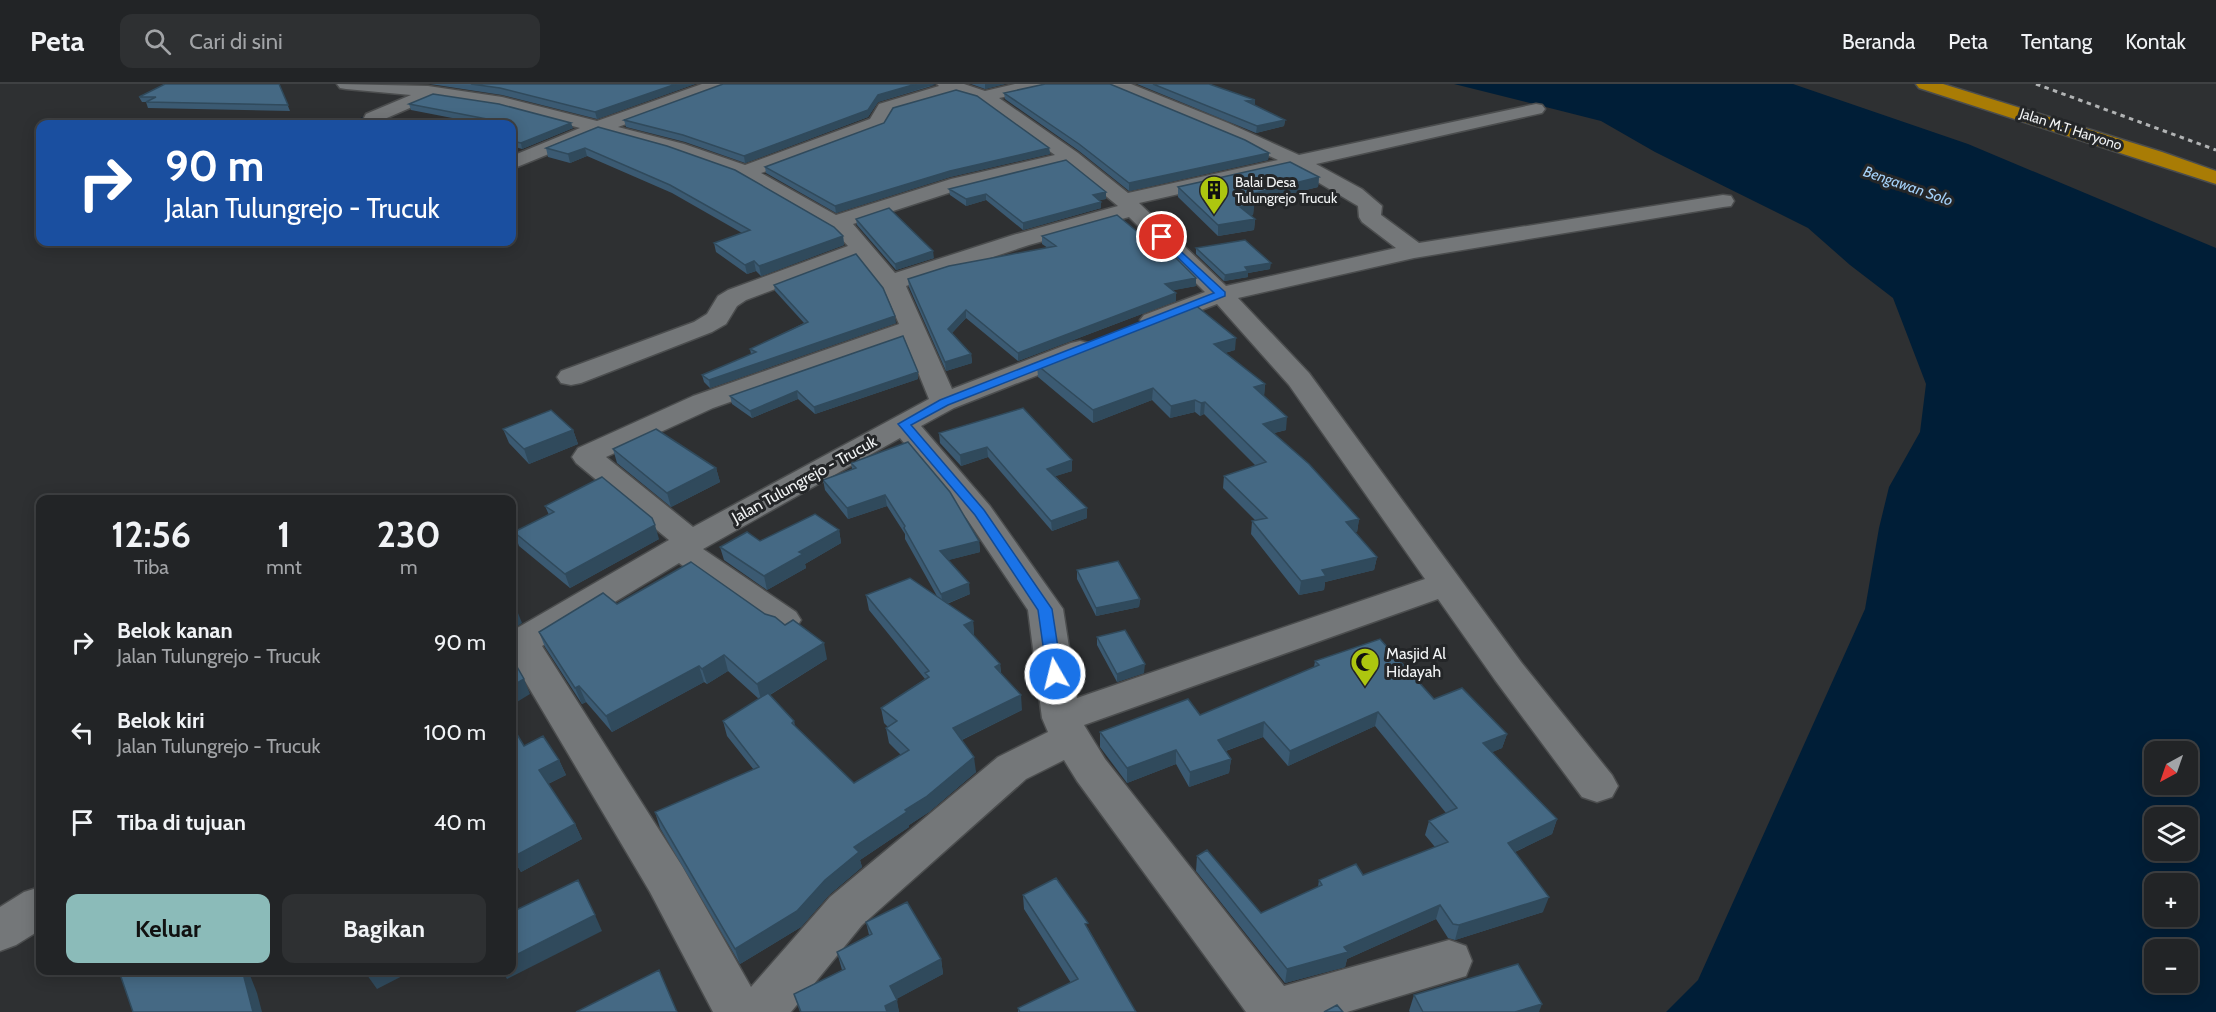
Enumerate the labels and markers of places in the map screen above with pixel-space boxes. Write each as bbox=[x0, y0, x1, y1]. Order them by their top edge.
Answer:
place label: Balai Desa Tulungrejo Trucuk bbox=[1235, 173, 1338, 207]
building icon: Balai Desa Tulungrejo Trucuk bbox=[1198, 174, 1230, 216]
pin bbox=[1136, 211, 1187, 262]
place label: Masjid Al Hidayah bbox=[1386, 644, 1446, 681]
mosque icon: Masjid Al Hidayah bbox=[1349, 646, 1381, 688]

